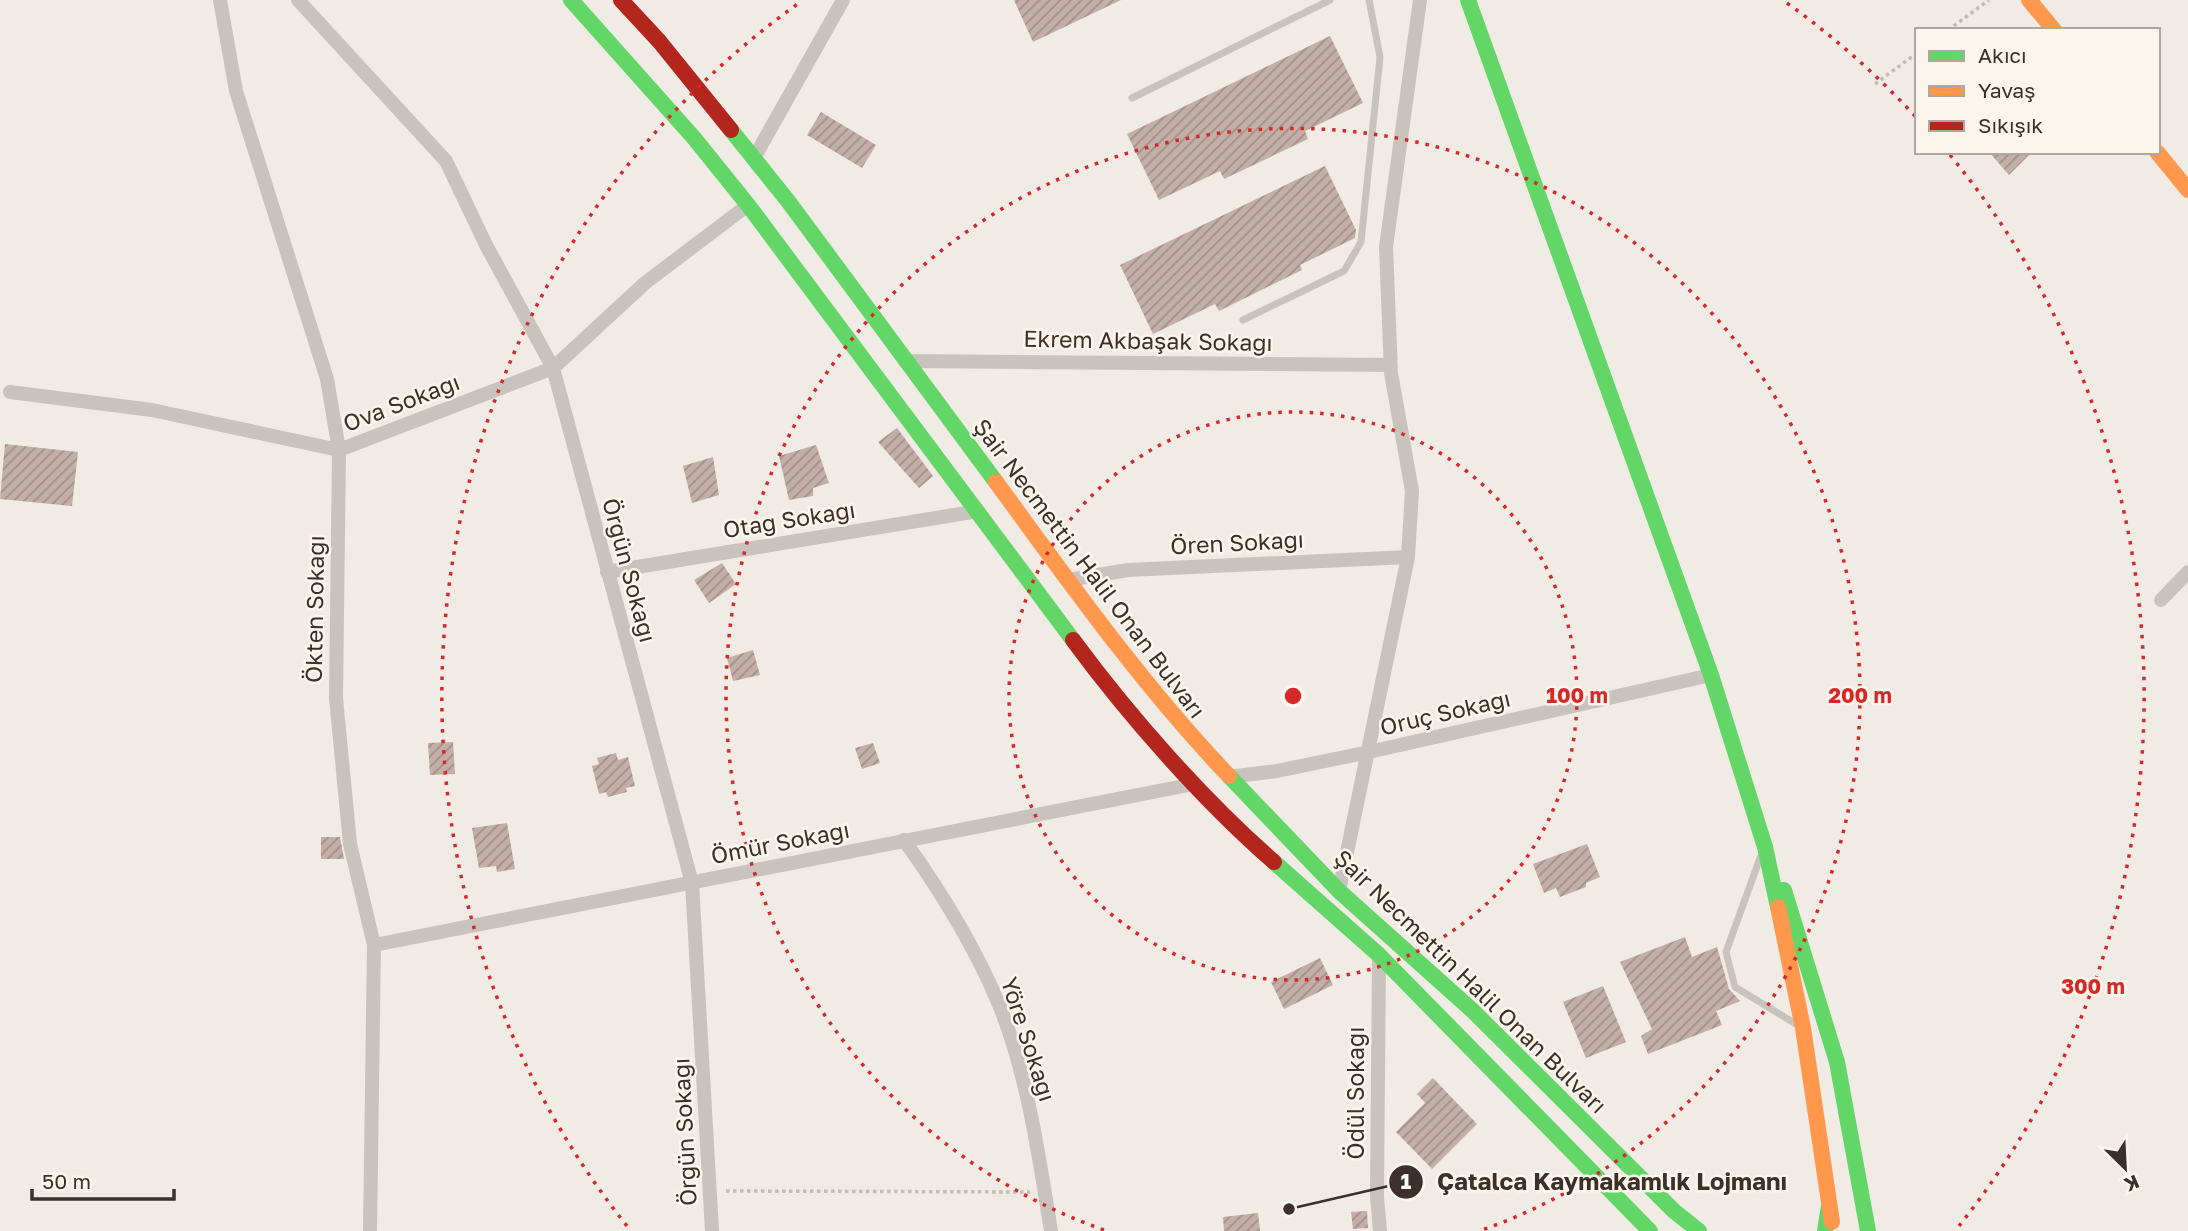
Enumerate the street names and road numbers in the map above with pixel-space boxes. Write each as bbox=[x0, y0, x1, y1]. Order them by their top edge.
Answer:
street label: Ekrem Akbaşak Sokağı bbox=[1023, 324, 1273, 356]
street label: Ova Sokağı bbox=[339, 367, 463, 437]
street label: Şair Necmettin Halil Onan Bulvarı bbox=[968, 413, 1212, 723]
street label: Örgün Sokağı bbox=[597, 495, 663, 645]
street label: Otağ Sokağı bbox=[721, 495, 857, 543]
street label: Ören Sokağı bbox=[1170, 525, 1304, 559]
street label: Ökten Sokağı bbox=[299, 535, 329, 683]
street label: Oruç Sokağı bbox=[1377, 683, 1513, 741]
street label: Ömür Sokağı bbox=[708, 815, 852, 869]
street label: Şair Necmettin Halil Onan Bulvarı bbox=[1329, 843, 1613, 1119]
street label: Yöre Sokağı bbox=[996, 973, 1062, 1105]
street label: Ödül Sokağı bbox=[1341, 1027, 1369, 1159]
street label: Örgün Sokağı bbox=[666, 1057, 702, 1207]

